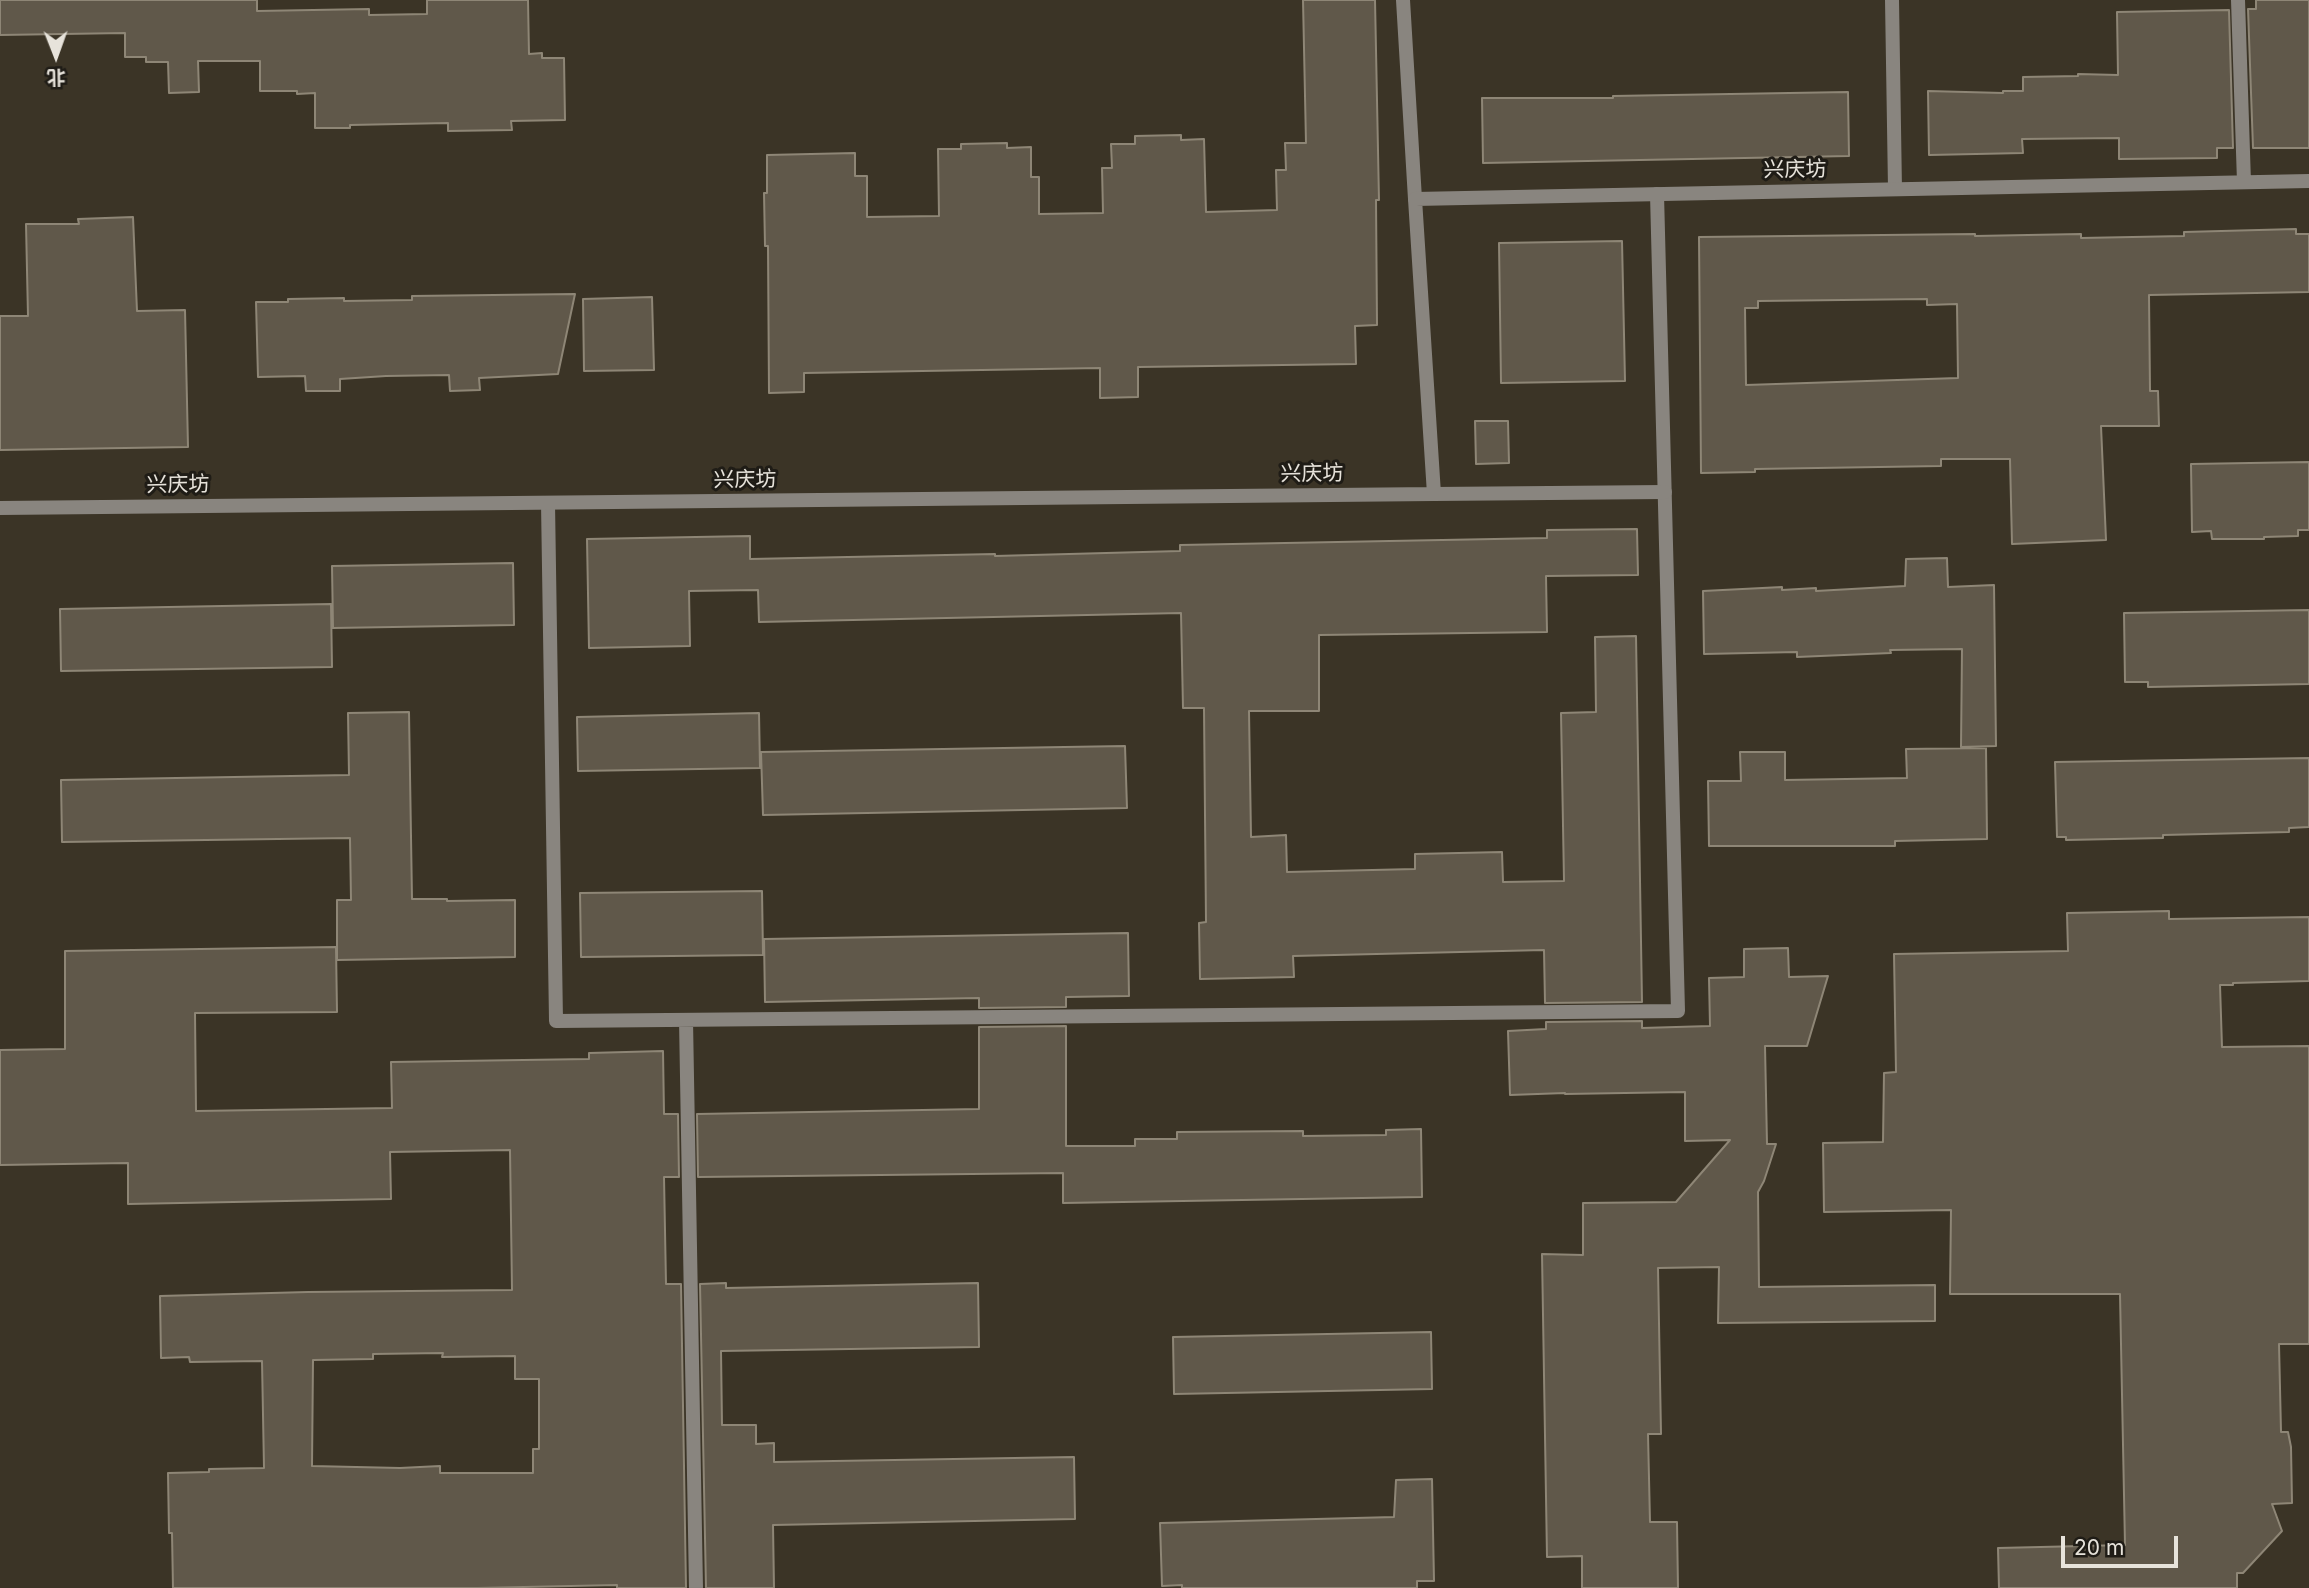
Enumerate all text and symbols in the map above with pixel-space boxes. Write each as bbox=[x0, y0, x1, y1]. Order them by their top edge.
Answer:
north arrow bbox=[21, 21, 91, 91]
text: 北 bbox=[47, 66, 66, 89]
street label: 兴庆坊 bbox=[1763, 157, 1827, 183]
street label: 兴庆坊 bbox=[1280, 461, 1344, 487]
street label: 兴庆坊 bbox=[713, 467, 777, 493]
street label: 兴庆坊 bbox=[146, 472, 210, 498]
scale bar bbox=[2064, 1522, 2181, 1566]
text: 20 m bbox=[2074, 1535, 2124, 1560]

